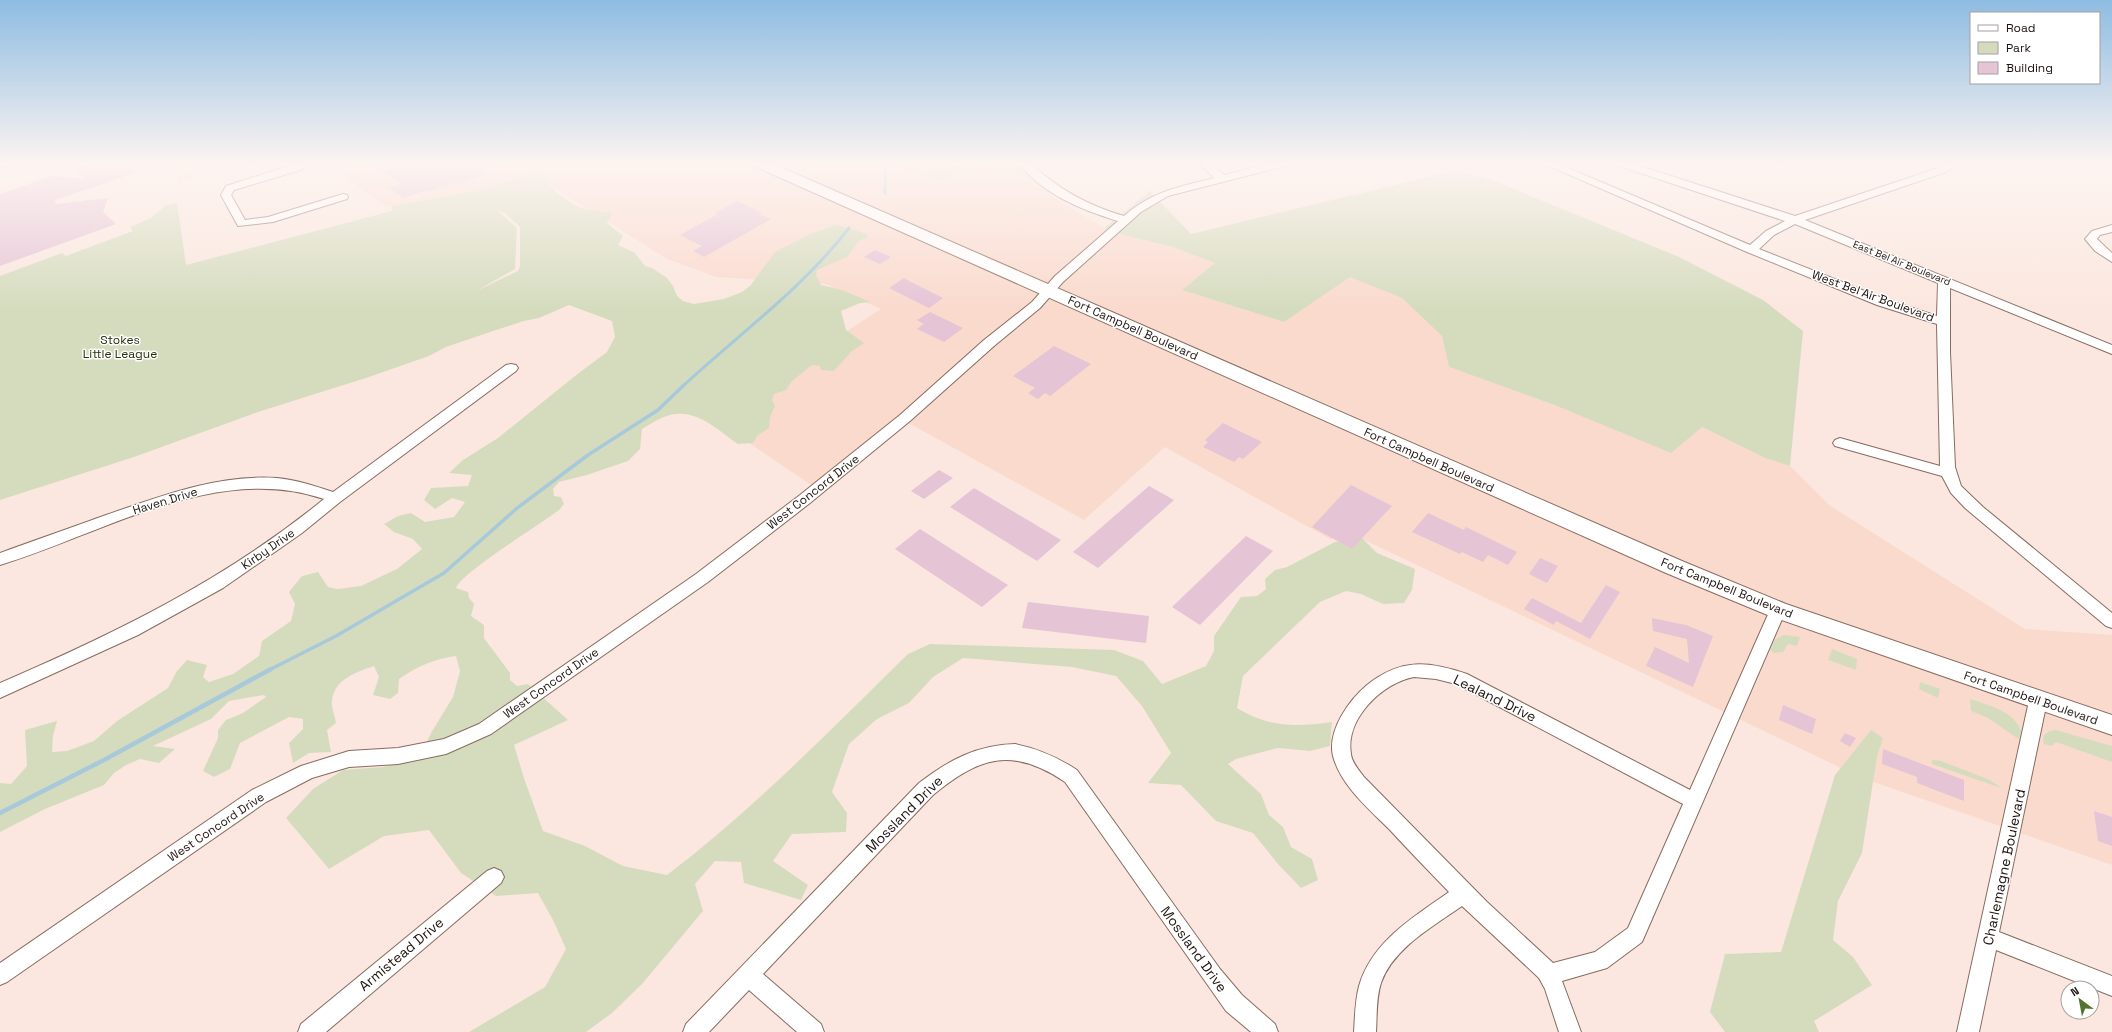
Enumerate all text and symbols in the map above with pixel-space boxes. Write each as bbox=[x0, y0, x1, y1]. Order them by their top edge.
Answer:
legend bbox=[1970, 12, 2100, 84]
text: Road bbox=[2006, 20, 2035, 36]
text: Park bbox=[2006, 40, 2031, 56]
text: Building bbox=[2006, 60, 2053, 76]
street label: East Bel Air Boulevard bbox=[1851, 237, 1953, 289]
street label: West Bel Air Boulevard bbox=[1810, 266, 1936, 326]
street label: Fort Campbell Boulevard bbox=[1065, 292, 1201, 364]
park label: Stokes Little League bbox=[83, 332, 157, 362]
street label: Fort Campbell Boulevard bbox=[1361, 424, 1497, 496]
street label: West Concord Drive bbox=[763, 451, 863, 533]
street label: Haven Drive bbox=[131, 484, 199, 518]
street label: Kirby Drive bbox=[238, 525, 298, 573]
street label: Fort Campbell Boulevard bbox=[1659, 554, 1795, 622]
street label: West Concord Drive bbox=[500, 644, 602, 722]
street label: Fort Campbell Boulevard bbox=[1962, 667, 2100, 729]
street label: Lealand Drive bbox=[1451, 670, 1539, 726]
street label: Mossland Drive bbox=[862, 772, 946, 856]
street label: Charlemagne Boulevard bbox=[1979, 787, 2029, 947]
street label: West Concord Drive bbox=[165, 789, 267, 865]
street label: Mossland Drive bbox=[1157, 903, 1231, 995]
street label: Armistead Drive bbox=[355, 913, 447, 995]
north arrow bbox=[2060, 980, 2100, 1020]
text: N bbox=[2068, 984, 2082, 999]

